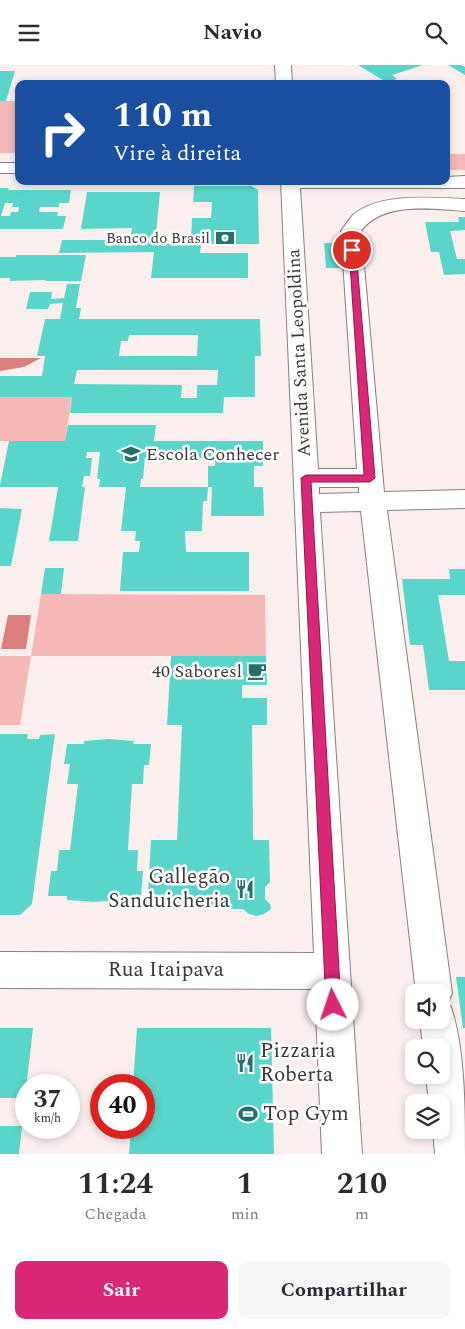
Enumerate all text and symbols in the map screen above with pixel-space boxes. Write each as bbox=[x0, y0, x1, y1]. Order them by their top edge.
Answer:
text: Navio bbox=[203, 16, 262, 49]
icon: menu bbox=[15, 19, 43, 47]
icon: search bbox=[422, 19, 450, 47]
text: 110 m bbox=[113, 89, 212, 142]
icon: right bbox=[30, 100, 95, 165]
text: Vire à direita bbox=[113, 137, 241, 170]
place label: Banco do Brasil bbox=[106, 227, 210, 250]
bank icon: Banco do Brasil bbox=[214, 227, 236, 249]
pin bbox=[331, 229, 373, 271]
icon: arrive bbox=[338, 236, 366, 264]
street label: Avenida Santa Leopoldina bbox=[280, 248, 318, 458]
place label: Escola Conhecer bbox=[146, 441, 279, 468]
school or university icon: Escola Conhecer bbox=[120, 443, 142, 465]
place label: 40 Saboresl bbox=[152, 658, 242, 685]
cafe icon: 40 Saboresl bbox=[246, 660, 268, 682]
place label: Gallegão Sanduicheria bbox=[108, 861, 231, 917]
restaurant icon: Gallegão Sanduicheria bbox=[234, 878, 256, 900]
street label: Rua Itaipava bbox=[108, 954, 225, 986]
position arrow bbox=[306, 978, 358, 1030]
map controls bbox=[405, 984, 450, 1139]
button: sound bbox=[405, 984, 450, 1029]
place label: Pizzaria Roberta bbox=[260, 1035, 336, 1091]
button: search bbox=[405, 1039, 450, 1084]
restaurant icon: Pizzaria Roberta bbox=[234, 1052, 256, 1074]
speed limit sign: 40 bbox=[90, 1074, 155, 1139]
text: 37 bbox=[33, 1081, 62, 1119]
button: layers bbox=[405, 1094, 450, 1139]
place label: Top Gym bbox=[263, 1098, 349, 1130]
sports icon: Top Gym bbox=[237, 1103, 259, 1125]
text: km/h bbox=[34, 1109, 61, 1128]
text: 11:24 bbox=[78, 1161, 153, 1207]
text: 1 bbox=[236, 1161, 253, 1207]
text: 210 bbox=[337, 1161, 387, 1207]
text: Chegada bbox=[85, 1202, 146, 1226]
text: min bbox=[231, 1202, 259, 1226]
text: m bbox=[355, 1202, 369, 1226]
button: Sair bbox=[15, 1261, 228, 1319]
button: Compartilhar bbox=[238, 1261, 450, 1319]

